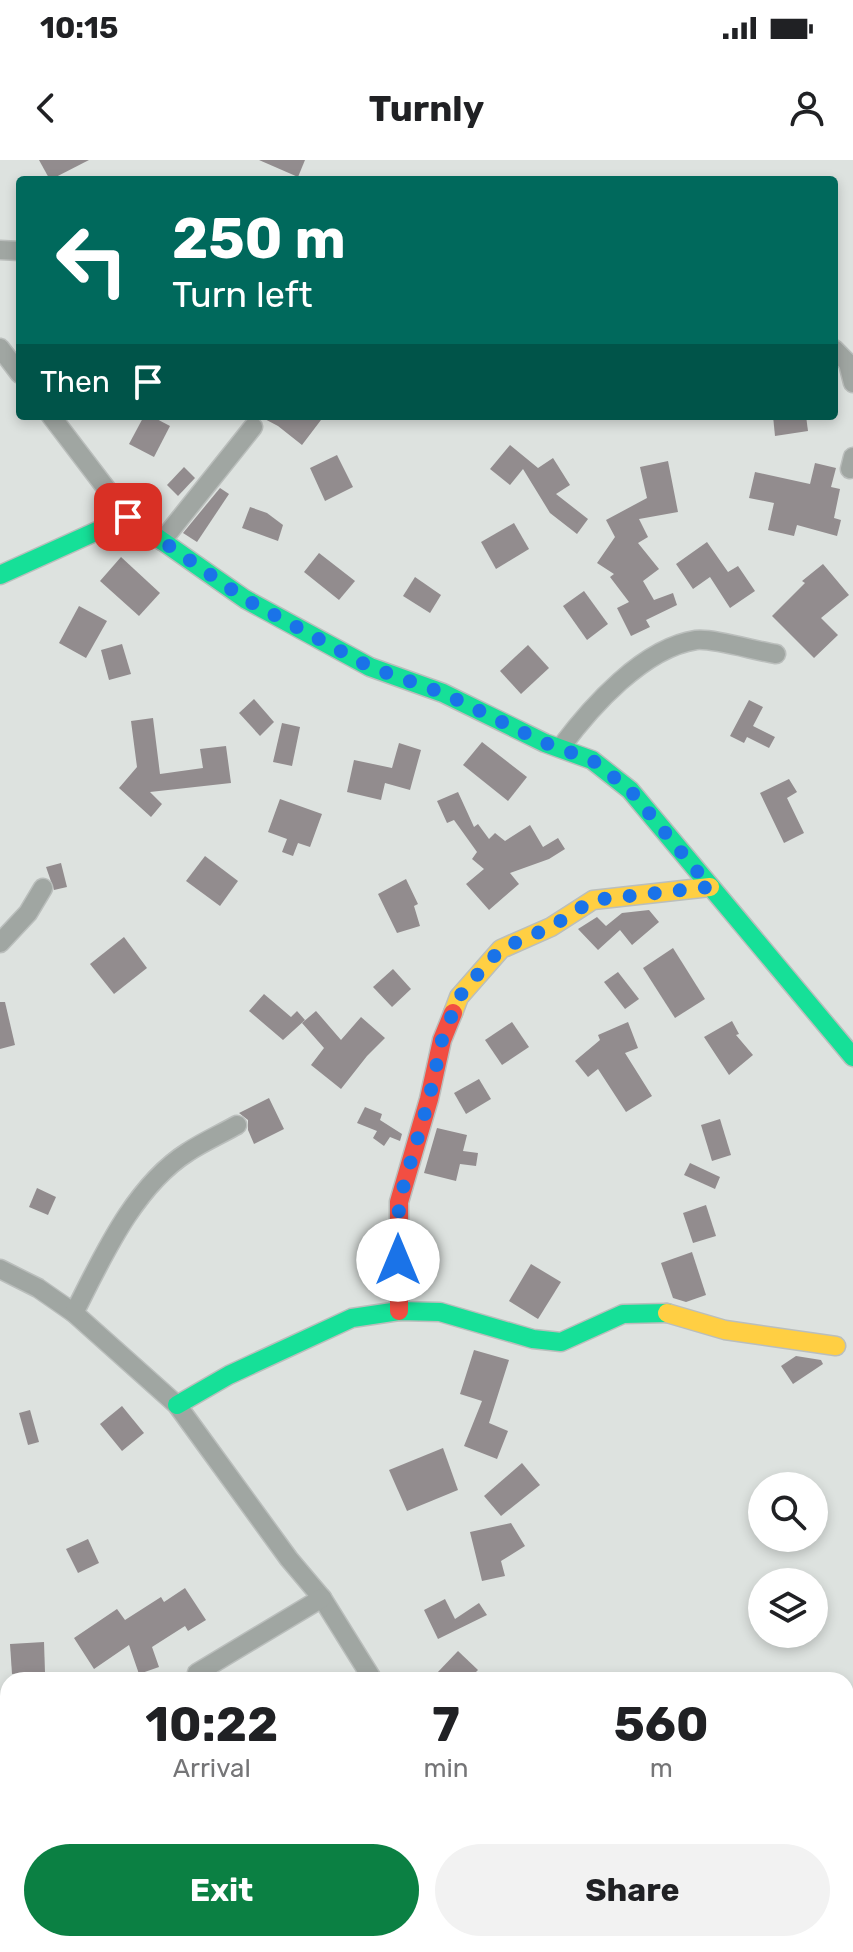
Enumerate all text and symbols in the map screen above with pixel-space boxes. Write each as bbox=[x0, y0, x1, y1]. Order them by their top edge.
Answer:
text: 10:15 bbox=[40, 10, 118, 46]
icon: back bbox=[24, 86, 68, 130]
icon: person bbox=[785, 86, 829, 130]
text: Turnly bbox=[369, 87, 484, 130]
text: 250 m bbox=[172, 206, 346, 272]
icon: left bbox=[40, 208, 144, 312]
text: Turn left bbox=[172, 273, 313, 316]
icon: arrive bbox=[126, 360, 170, 404]
text: Then bbox=[40, 364, 110, 400]
pin bbox=[94, 483, 162, 551]
icon: arrive bbox=[106, 495, 150, 539]
position arrow bbox=[356, 1218, 440, 1302]
map controls bbox=[748, 1472, 828, 1648]
button: search bbox=[748, 1472, 828, 1552]
button: layers bbox=[748, 1568, 828, 1648]
text: 10:22 bbox=[145, 1696, 278, 1753]
text: 7 bbox=[432, 1696, 460, 1753]
text: 560 bbox=[614, 1696, 709, 1753]
text: Arrival bbox=[173, 1753, 251, 1784]
text: min bbox=[423, 1753, 469, 1784]
text: m bbox=[650, 1753, 673, 1784]
button: Exit bbox=[24, 1844, 419, 1936]
button: Share bbox=[435, 1844, 830, 1936]

